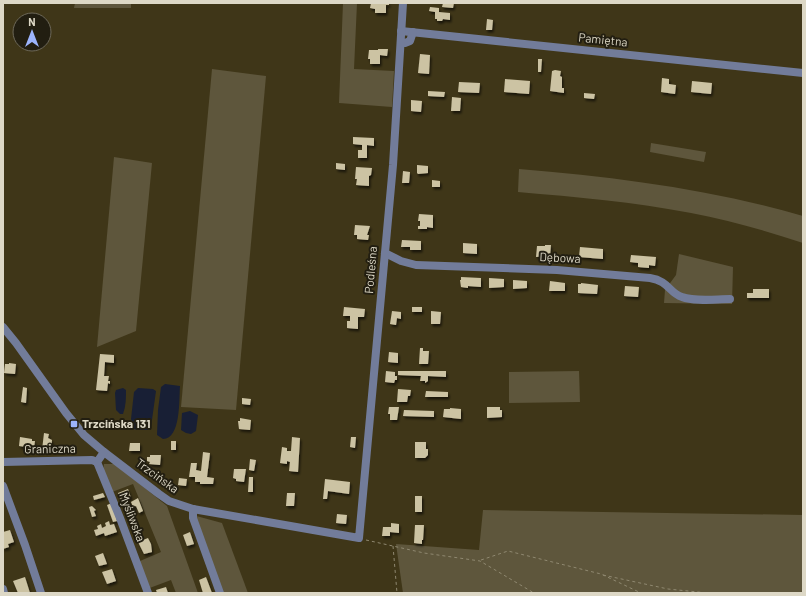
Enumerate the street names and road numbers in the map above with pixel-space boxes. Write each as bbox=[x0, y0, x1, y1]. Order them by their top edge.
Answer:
street label: Pamiętna bbox=[578, 29, 628, 49]
street label: Podleśna bbox=[361, 246, 379, 294]
street label: Dębowa bbox=[539, 249, 581, 265]
street label: Graniczna bbox=[24, 441, 76, 455]
street label: Trzcińska bbox=[133, 455, 182, 495]
street label: Myśliwska bbox=[117, 490, 149, 543]

